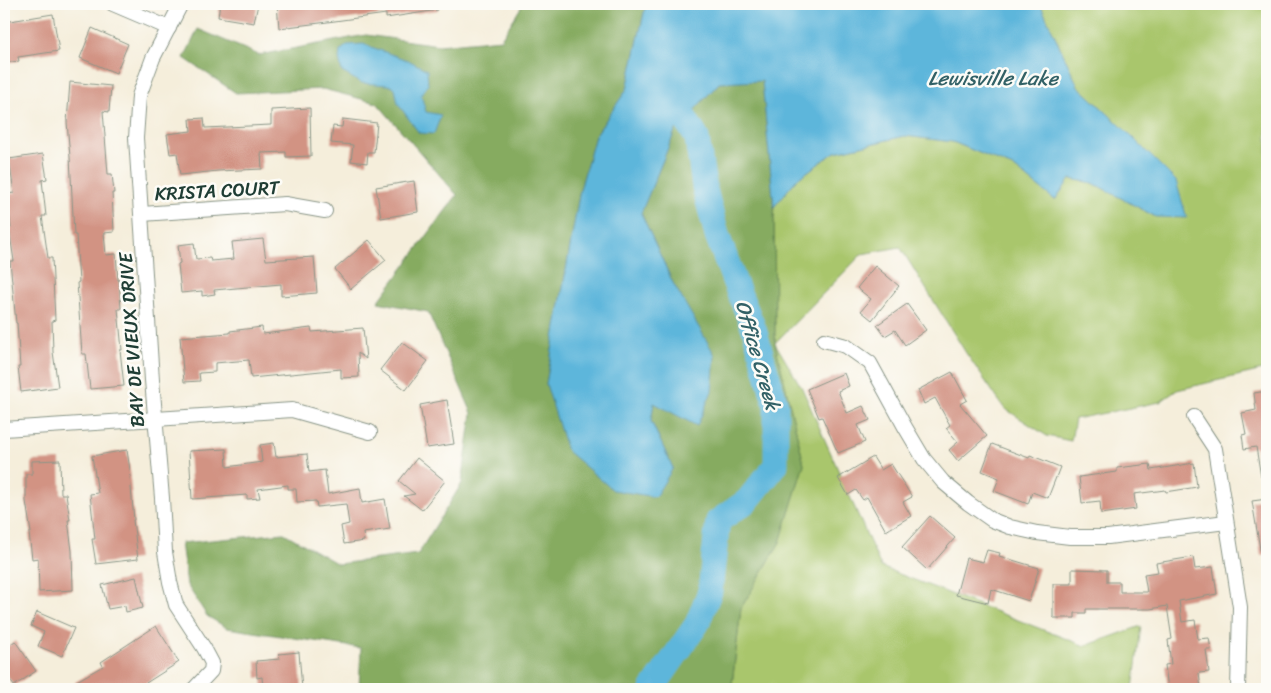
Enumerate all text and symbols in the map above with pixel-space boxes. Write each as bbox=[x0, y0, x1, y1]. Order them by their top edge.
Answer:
water label: Lewisville Lake bbox=[928, 61, 1060, 96]
street label: KRISTA COURT bbox=[154, 171, 282, 210]
street label: BAY DE VIEUX DRIVE bbox=[109, 250, 154, 428]
water label: Office Creek bbox=[725, 296, 790, 416]

